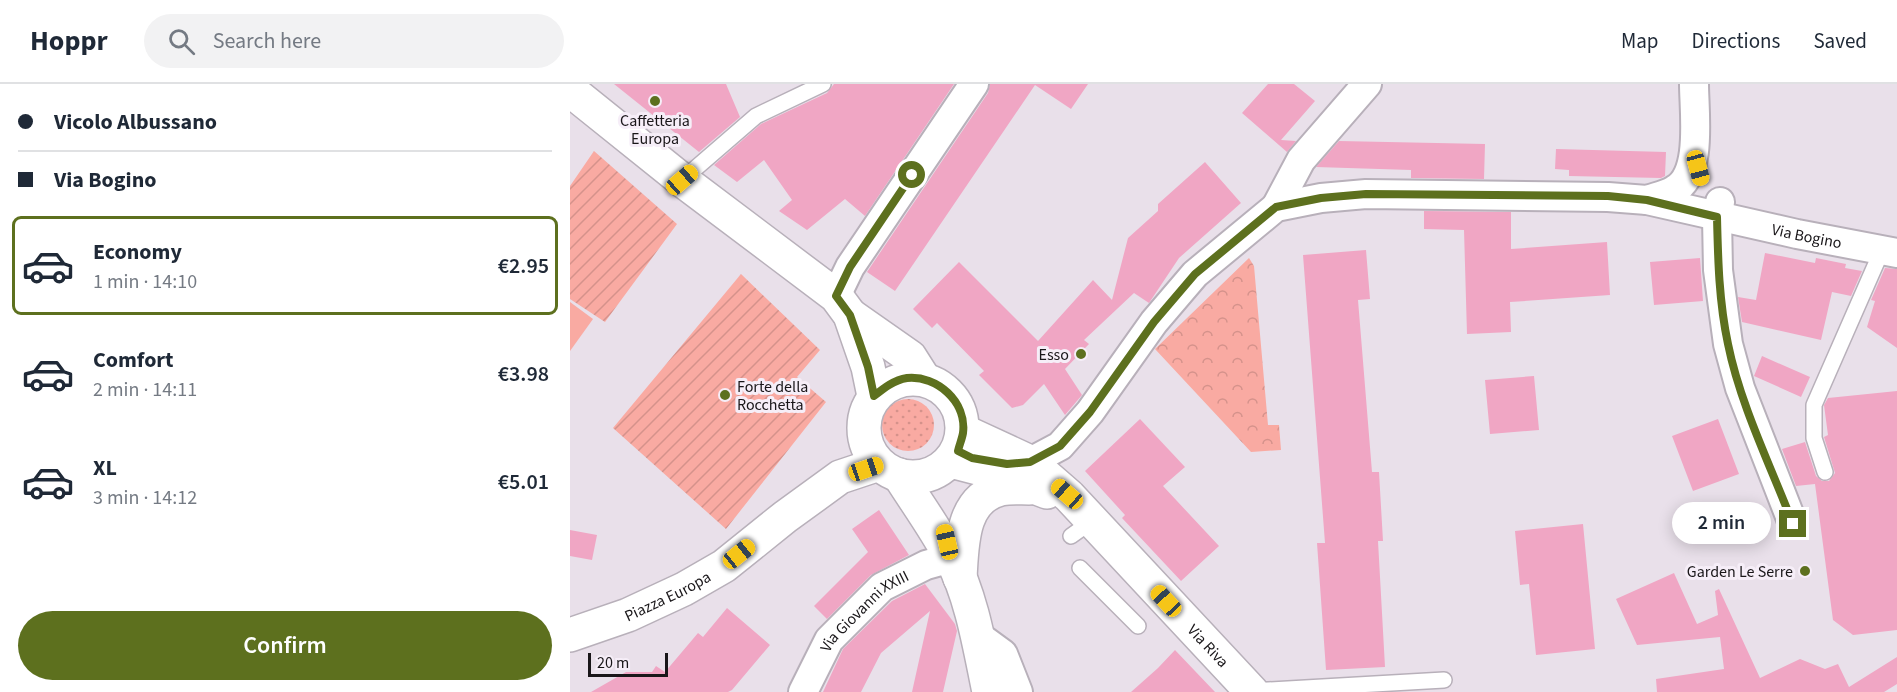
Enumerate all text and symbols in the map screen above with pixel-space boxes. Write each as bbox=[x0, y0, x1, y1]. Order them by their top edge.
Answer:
search box bbox=[144, 14, 564, 68]
text: Hoppr bbox=[30, 21, 108, 61]
icon: search bbox=[165, 25, 198, 58]
text: Search here bbox=[213, 25, 321, 57]
text: Map bbox=[1621, 26, 1659, 56]
text: Directions bbox=[1692, 26, 1780, 56]
text: Saved bbox=[1813, 26, 1867, 56]
marker: Caffetteria Europa bbox=[648, 94, 662, 108]
text: Vicolo Albussano bbox=[54, 106, 217, 138]
place label: Caffetteria Europa bbox=[620, 110, 690, 150]
car bbox=[1685, 148, 1711, 188]
car bbox=[663, 161, 701, 199]
route start bbox=[898, 161, 925, 188]
text: Via Bogino bbox=[54, 164, 156, 196]
street label: Via Bogino bbox=[1769, 219, 1844, 254]
text: Economy bbox=[93, 236, 182, 268]
icon: car bbox=[21, 239, 75, 293]
text: €2.95 bbox=[498, 250, 549, 282]
text: 1 min · 14:10 bbox=[93, 268, 197, 296]
text: Comfort bbox=[93, 344, 174, 376]
place label: Esso bbox=[1038, 344, 1069, 366]
icon: car bbox=[21, 347, 75, 401]
marker: Esso bbox=[1074, 347, 1088, 361]
text: €3.98 bbox=[498, 358, 549, 390]
text: 2 min · 14:11 bbox=[93, 376, 197, 404]
place label: Forte della Rocchetta bbox=[737, 376, 808, 416]
marker: Forte della Rocchetta bbox=[718, 388, 732, 402]
text: XL bbox=[93, 452, 117, 484]
icon: car bbox=[21, 455, 75, 509]
car bbox=[846, 455, 886, 483]
text: €5.01 bbox=[498, 466, 549, 498]
car bbox=[1048, 475, 1086, 513]
text: 3 min · 14:12 bbox=[93, 484, 197, 512]
callout: 2 min bbox=[1673, 503, 1772, 545]
text: 2 min bbox=[1698, 509, 1745, 537]
route end bbox=[1779, 510, 1806, 537]
car bbox=[934, 522, 960, 562]
car bbox=[719, 536, 759, 572]
place label: Garden Le Serre bbox=[1687, 561, 1793, 583]
marker: Garden Le Serre bbox=[1798, 564, 1812, 578]
street label: Via Giovanni XXIII bbox=[815, 565, 913, 656]
street label: Piazza Europa bbox=[621, 566, 715, 627]
car bbox=[1147, 582, 1185, 620]
button: Confirm bbox=[18, 611, 552, 680]
street label: Via Riva bbox=[1182, 620, 1233, 673]
scale bar bbox=[588, 650, 668, 678]
text: 20 m bbox=[597, 652, 629, 674]

